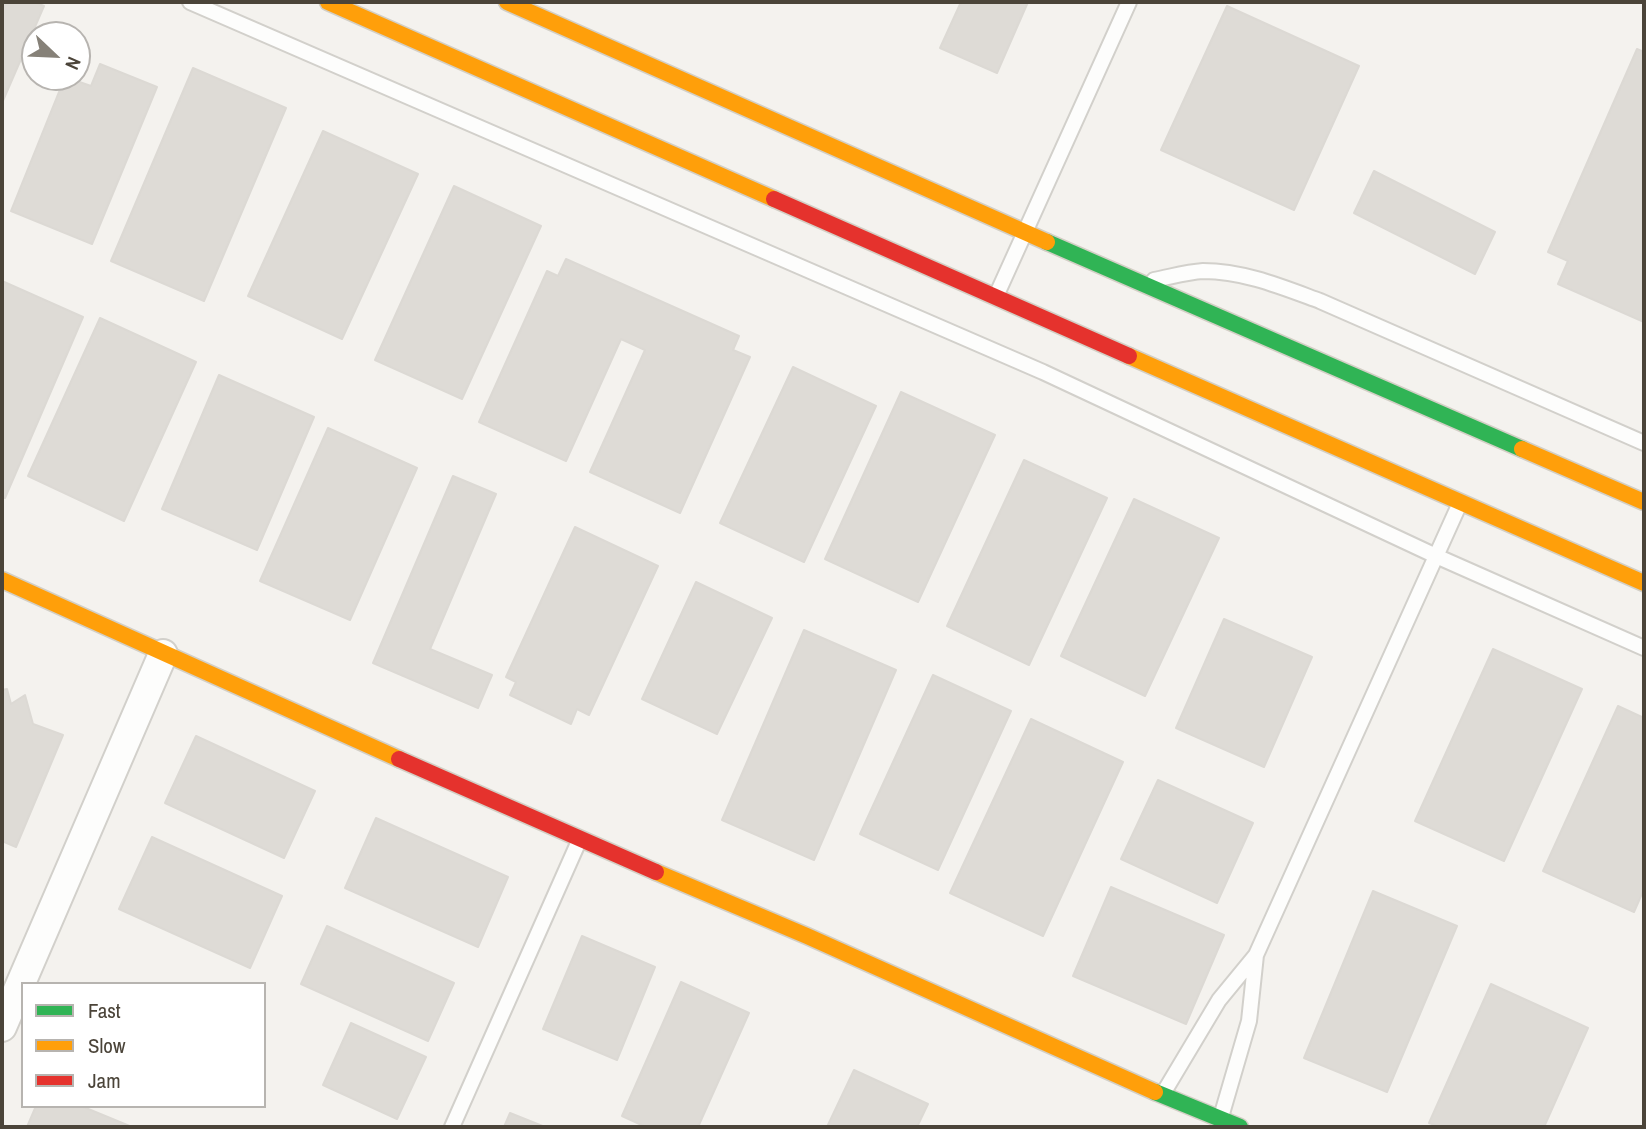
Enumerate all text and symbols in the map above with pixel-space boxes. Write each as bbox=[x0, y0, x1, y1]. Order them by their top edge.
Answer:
north arrow bbox=[21, 21, 91, 91]
text: N bbox=[59, 53, 88, 74]
legend bbox=[21, 982, 266, 1108]
text: Fast bbox=[88, 996, 121, 1025]
text: Slow bbox=[88, 1031, 125, 1060]
text: Jam bbox=[88, 1066, 121, 1095]

